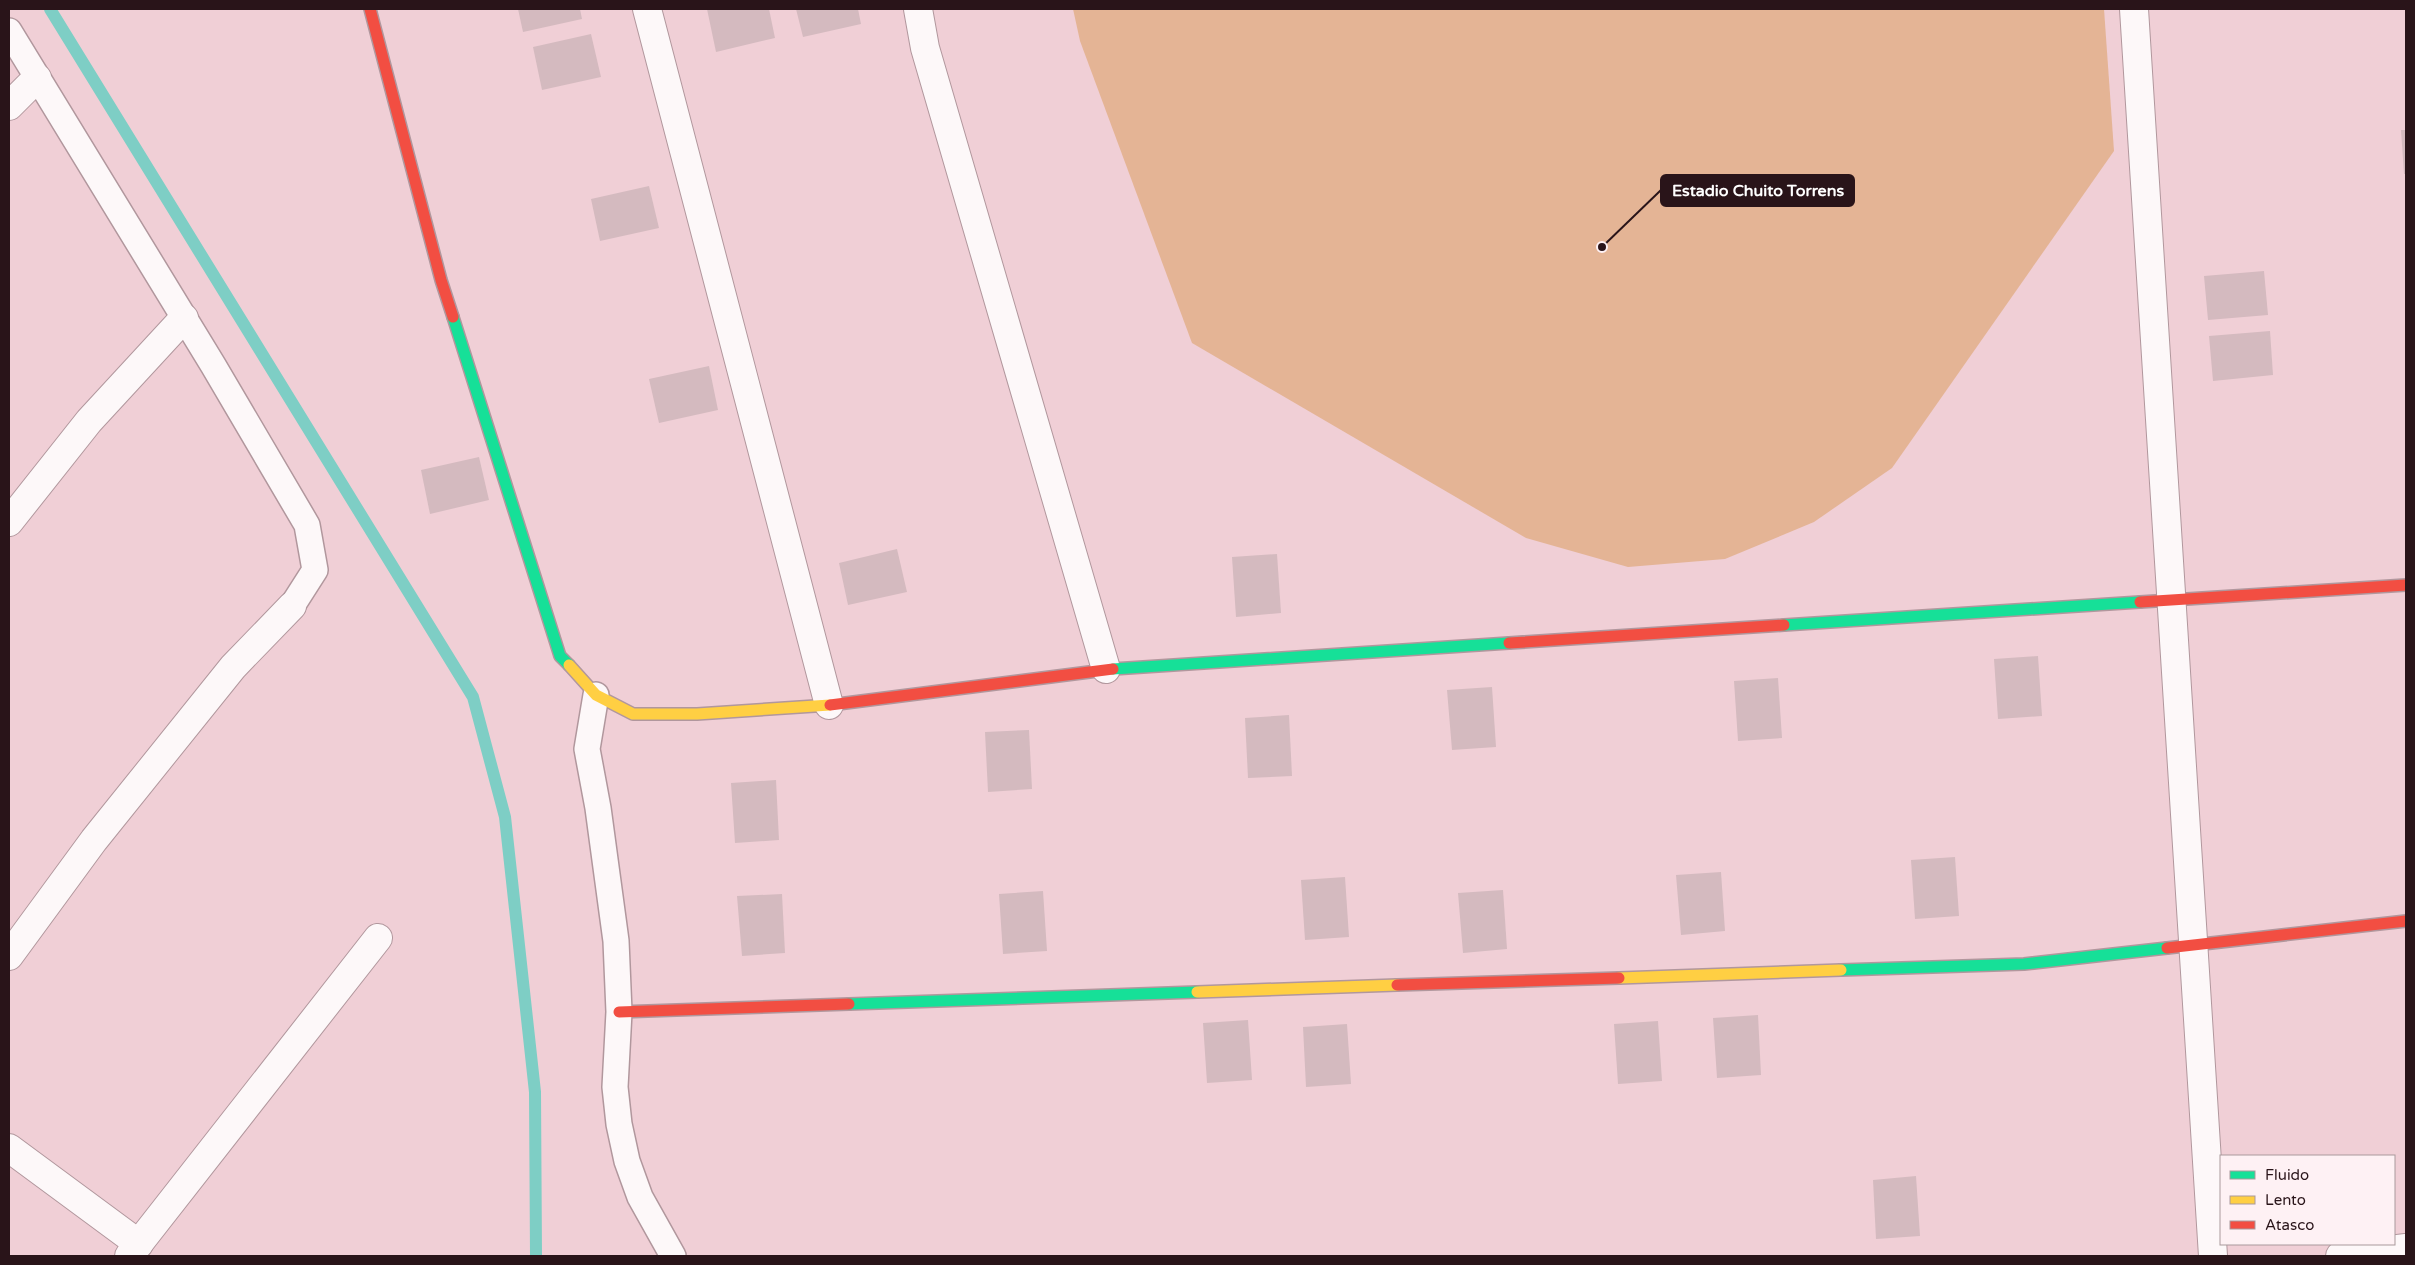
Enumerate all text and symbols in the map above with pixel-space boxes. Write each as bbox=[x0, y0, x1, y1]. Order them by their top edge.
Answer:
callout: Estadio Chuito Torrens bbox=[1661, 175, 1854, 206]
text: Estadio Chuito Torrens bbox=[1672, 181, 1844, 201]
legend bbox=[2220, 1155, 2395, 1245]
text: Fluido bbox=[2265, 1166, 2309, 1184]
text: Lento bbox=[2265, 1191, 2306, 1209]
text: Atasco bbox=[2265, 1216, 2314, 1234]

